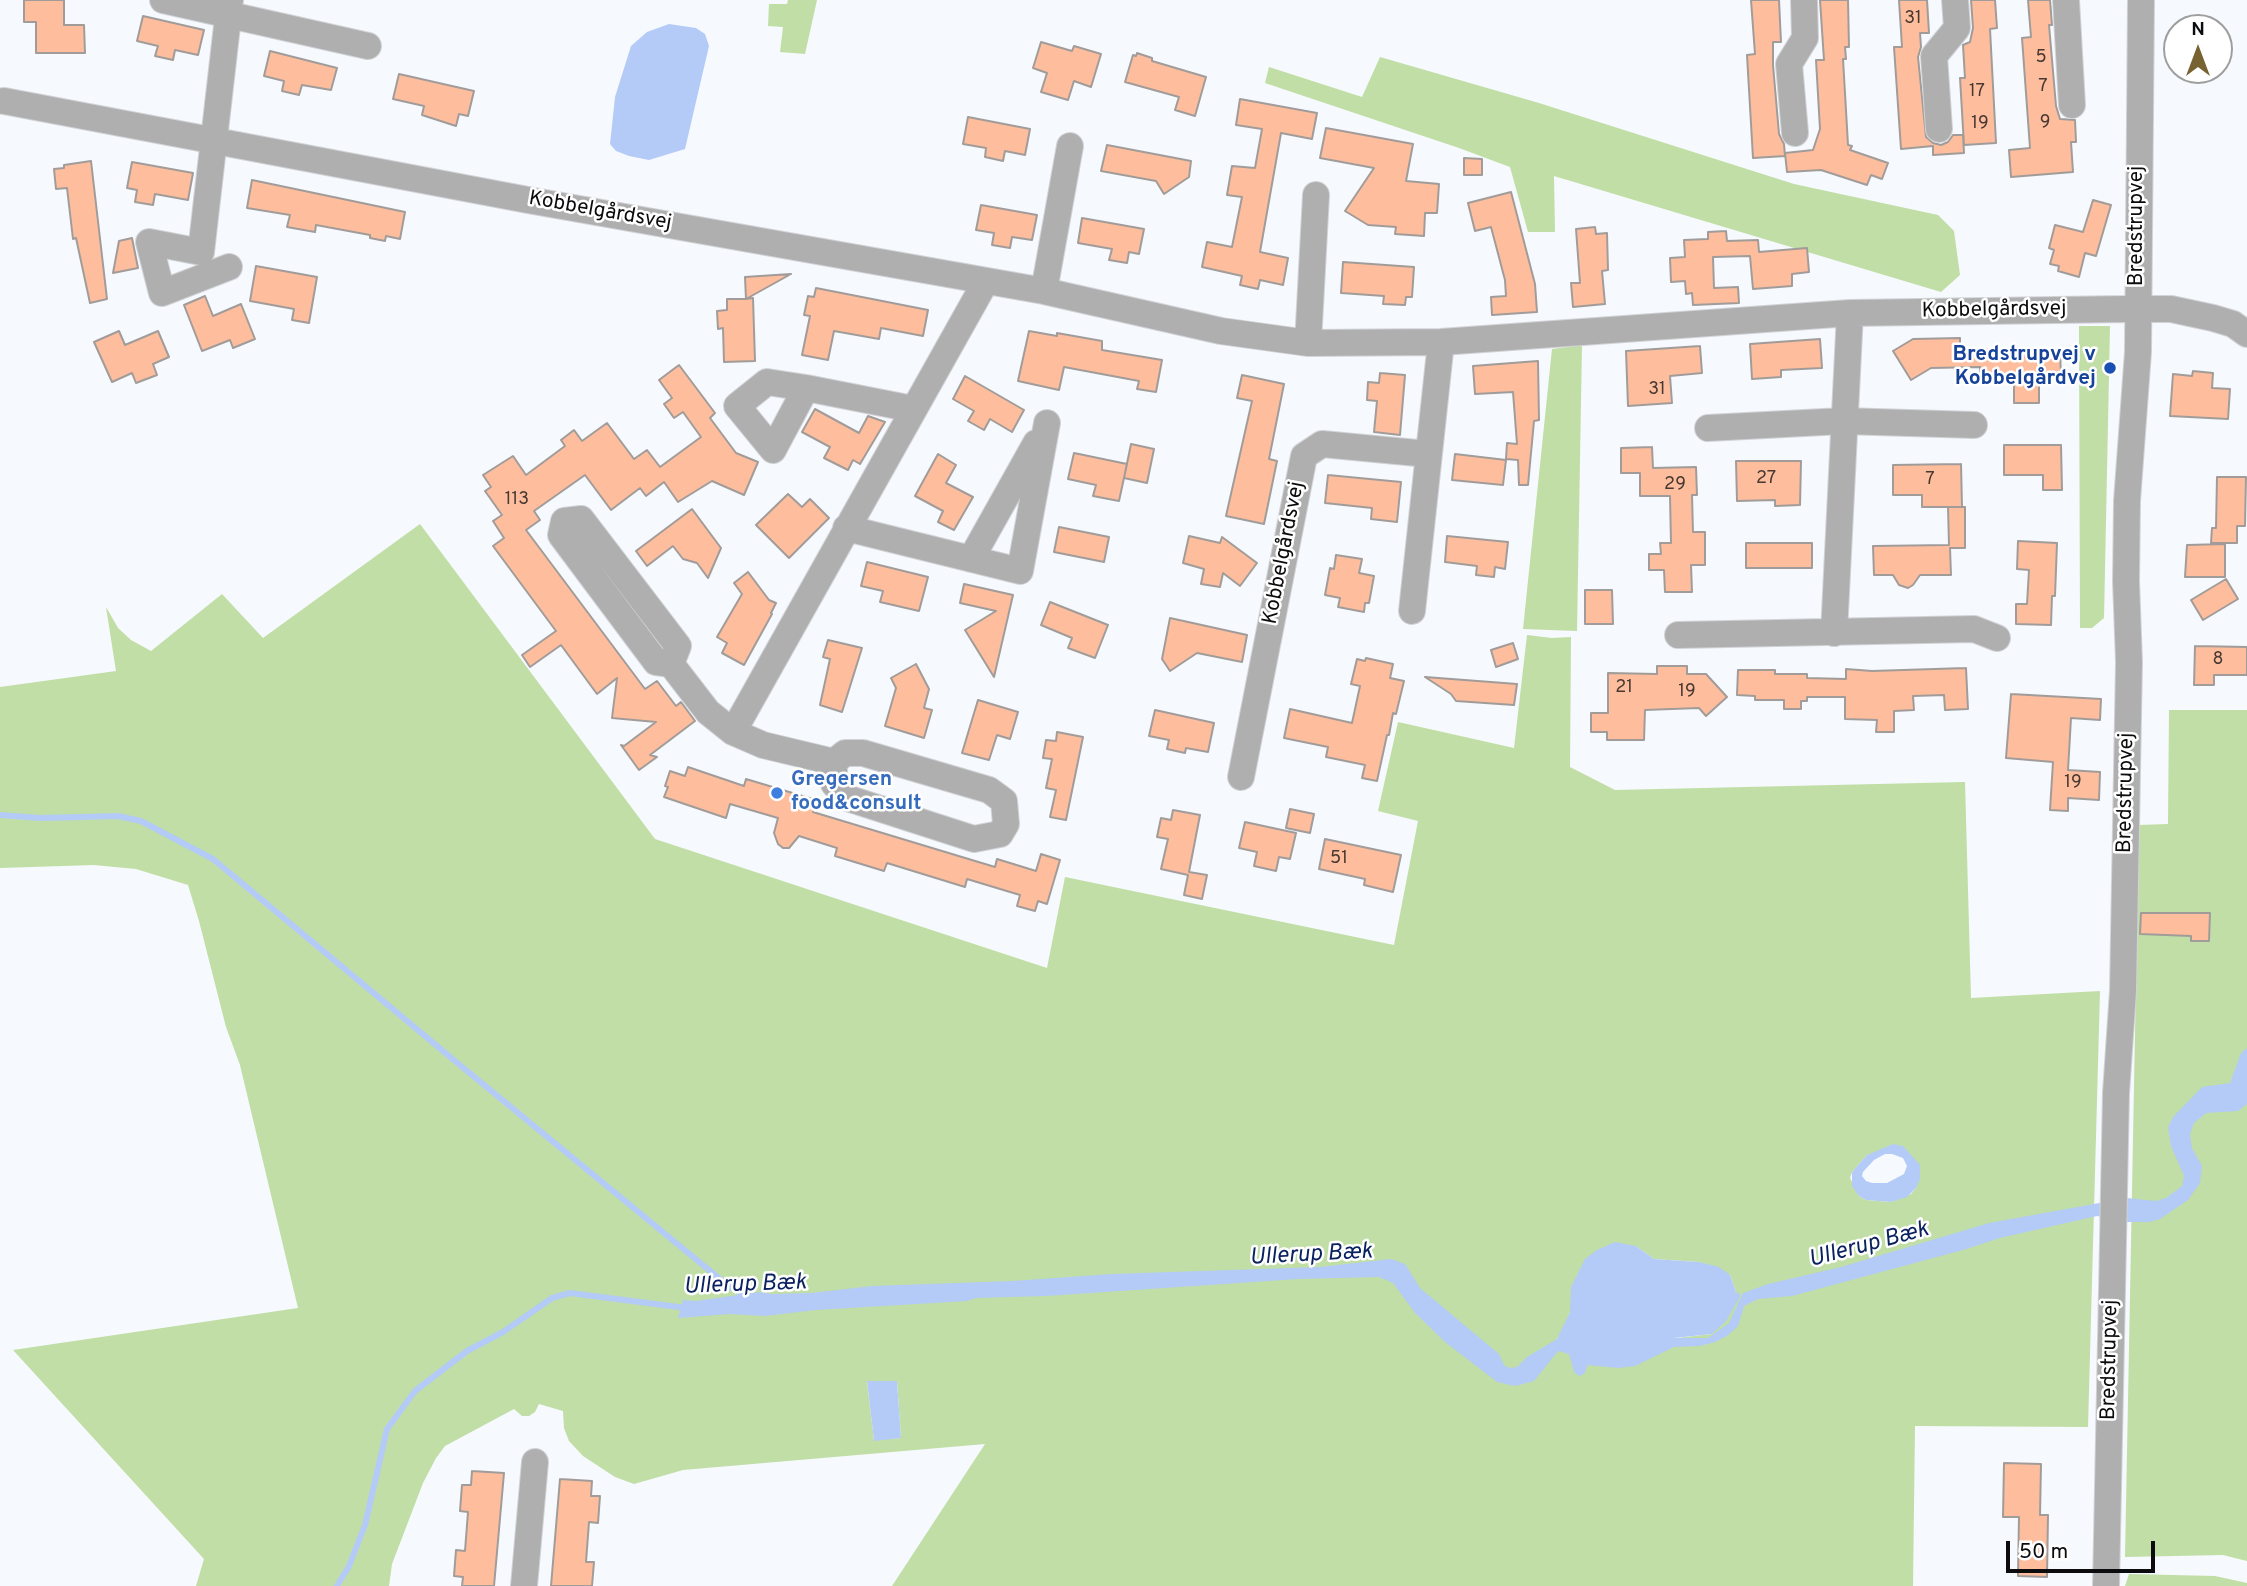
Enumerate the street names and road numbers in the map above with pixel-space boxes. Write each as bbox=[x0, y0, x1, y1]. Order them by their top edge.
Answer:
street label: Bredstrupvej bbox=[2125, 166, 2151, 286]
street label: Kobbelgårdsvej bbox=[526, 187, 674, 237]
street label: Kobbelgårdsvej bbox=[1921, 297, 2067, 325]
street label: Kobbelgårdsvej bbox=[1259, 479, 1311, 627]
street label: Bredstrupvej bbox=[2113, 732, 2141, 854]
street label: Bredstrupvej bbox=[2097, 1299, 2125, 1421]

